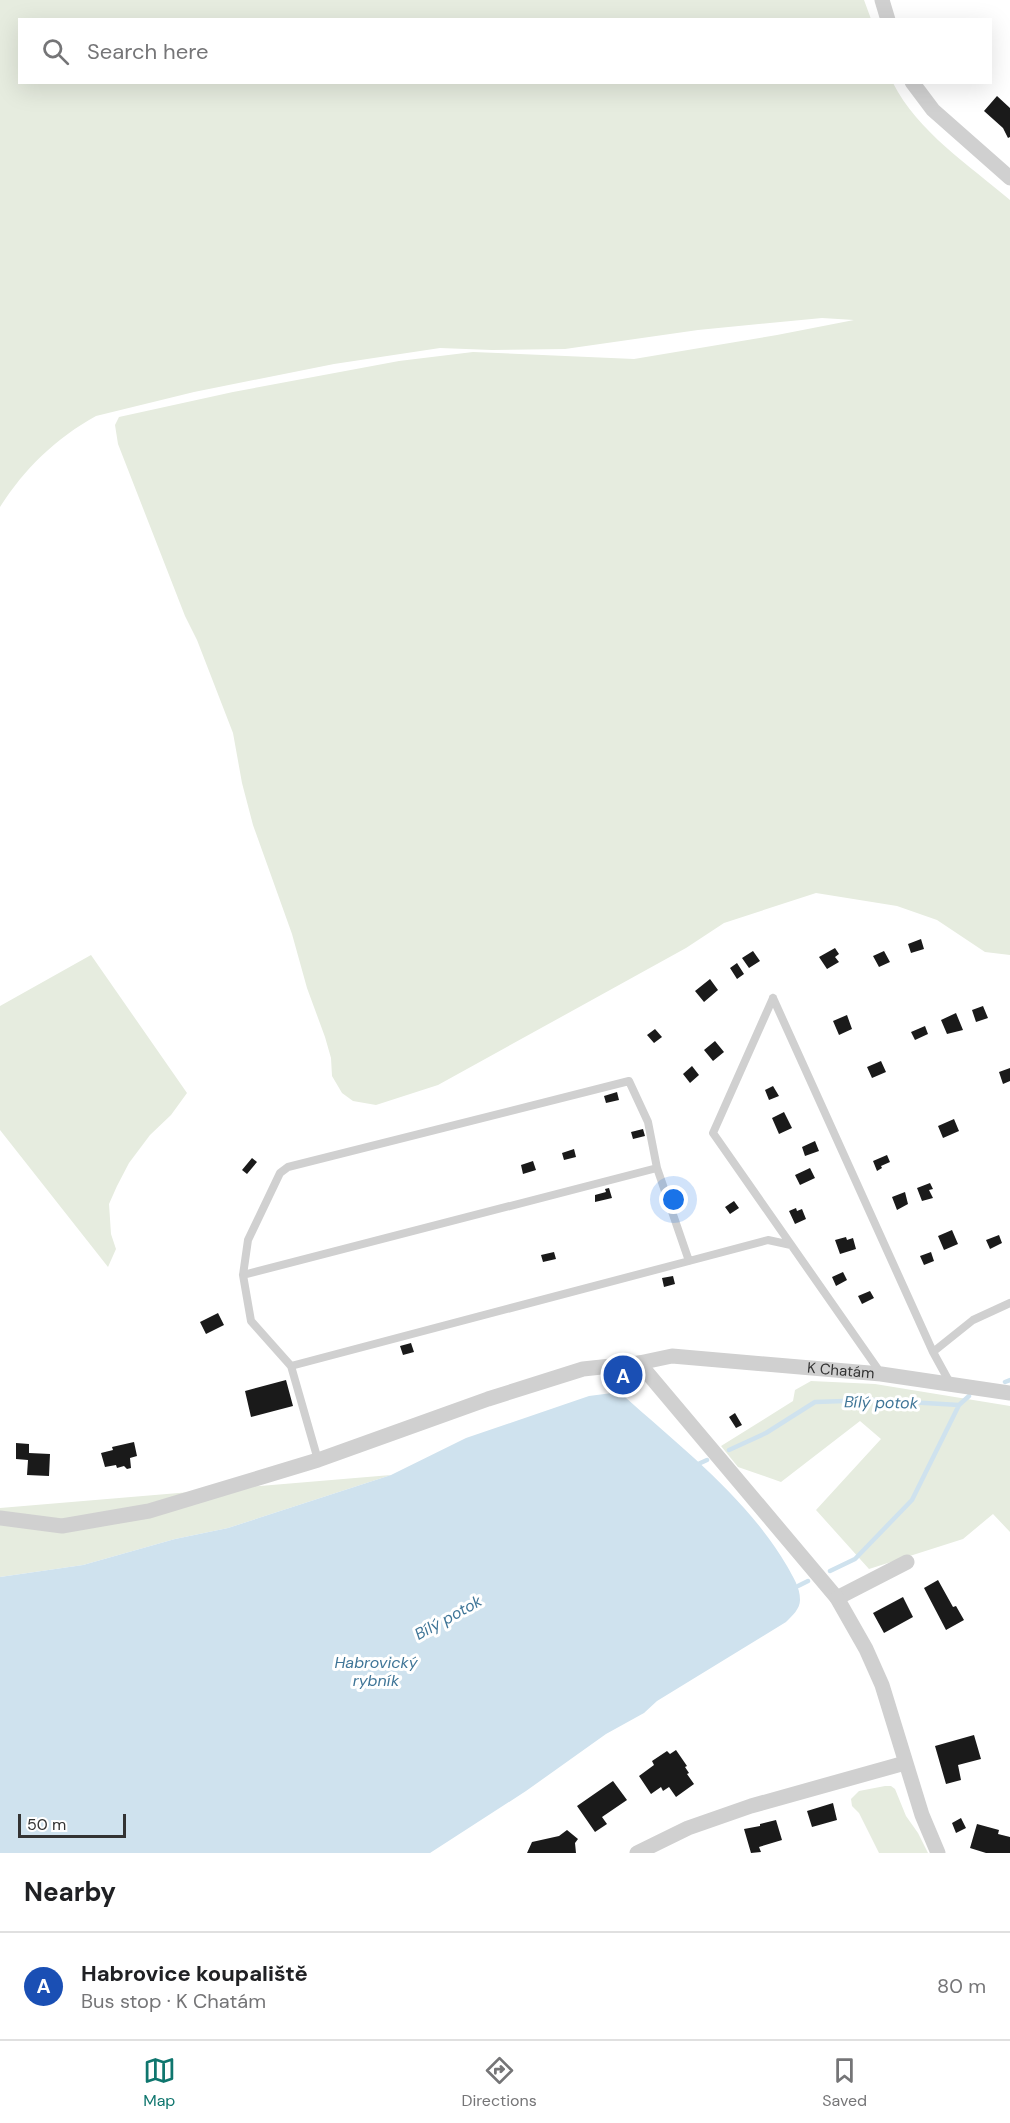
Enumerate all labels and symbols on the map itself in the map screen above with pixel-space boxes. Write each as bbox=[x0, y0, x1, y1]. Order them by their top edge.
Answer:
your location bbox=[659, 1185, 688, 1214]
pin: A bbox=[604, 1352, 642, 1398]
street label: K Chatám bbox=[806, 1358, 875, 1383]
water label: Bílý potok bbox=[844, 1391, 919, 1414]
water label: Bílý potok bbox=[411, 1590, 486, 1645]
water label: Habrovický rybník bbox=[334, 1652, 419, 1691]
scale bar bbox=[18, 1811, 126, 1838]

